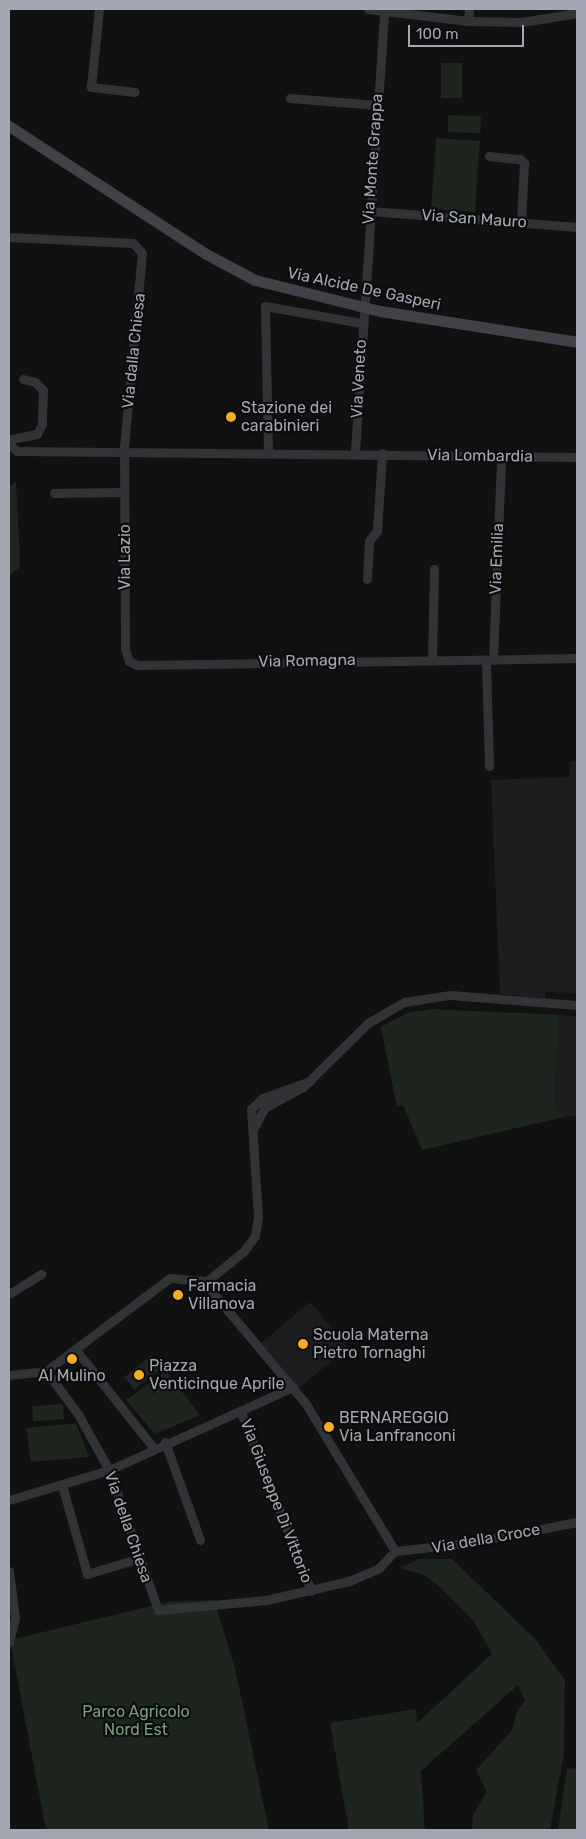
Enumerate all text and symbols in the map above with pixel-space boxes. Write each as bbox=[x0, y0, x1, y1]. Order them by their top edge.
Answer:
scale bar bbox=[411, 15, 527, 47]
text: 100 m bbox=[416, 25, 458, 43]
street label: Via Monte Grappa bbox=[359, 93, 387, 225]
street label: Via San Mauro bbox=[421, 206, 527, 232]
street label: Via Alcide De Gasperi bbox=[285, 263, 443, 315]
street label: Via dalla Chiesa bbox=[118, 292, 150, 410]
street label: Via Veneto bbox=[347, 339, 371, 419]
place label: Stazione dei carabinieri bbox=[241, 398, 332, 436]
marker: Stazione dei carabinieri bbox=[225, 411, 237, 423]
street label: Via Lombardia bbox=[427, 445, 533, 467]
street label: Via Emilia bbox=[486, 523, 508, 595]
street label: Via Lazio bbox=[115, 524, 135, 590]
street label: Via Romagna bbox=[258, 651, 356, 671]
place label: Farmacia Villanova bbox=[188, 1276, 256, 1314]
marker: Farmacia Villanova bbox=[172, 1289, 184, 1301]
place label: Scuola Materna Pietro Tornaghi bbox=[313, 1325, 429, 1363]
marker: Scuola Materna Pietro Tornaghi bbox=[297, 1338, 309, 1350]
marker: Al Mulino bbox=[66, 1353, 78, 1365]
place label: Piazza Venticinque Aprile bbox=[149, 1356, 285, 1394]
place label: Al Mulino bbox=[38, 1366, 106, 1386]
marker: Piazza Venticinque Aprile bbox=[133, 1369, 145, 1381]
place label: BERNAREGGIO Via Lanfranconi bbox=[339, 1408, 456, 1446]
street label: Via Giuseppe Di Vittorio bbox=[236, 1416, 316, 1586]
marker: BERNAREGGIO Via Lanfranconi bbox=[323, 1421, 335, 1433]
street label: Via della Chiesa bbox=[100, 1469, 156, 1585]
street label: Via della Croce bbox=[430, 1520, 542, 1558]
park label: Parco Agricolo Nord Est bbox=[82, 1702, 190, 1740]

